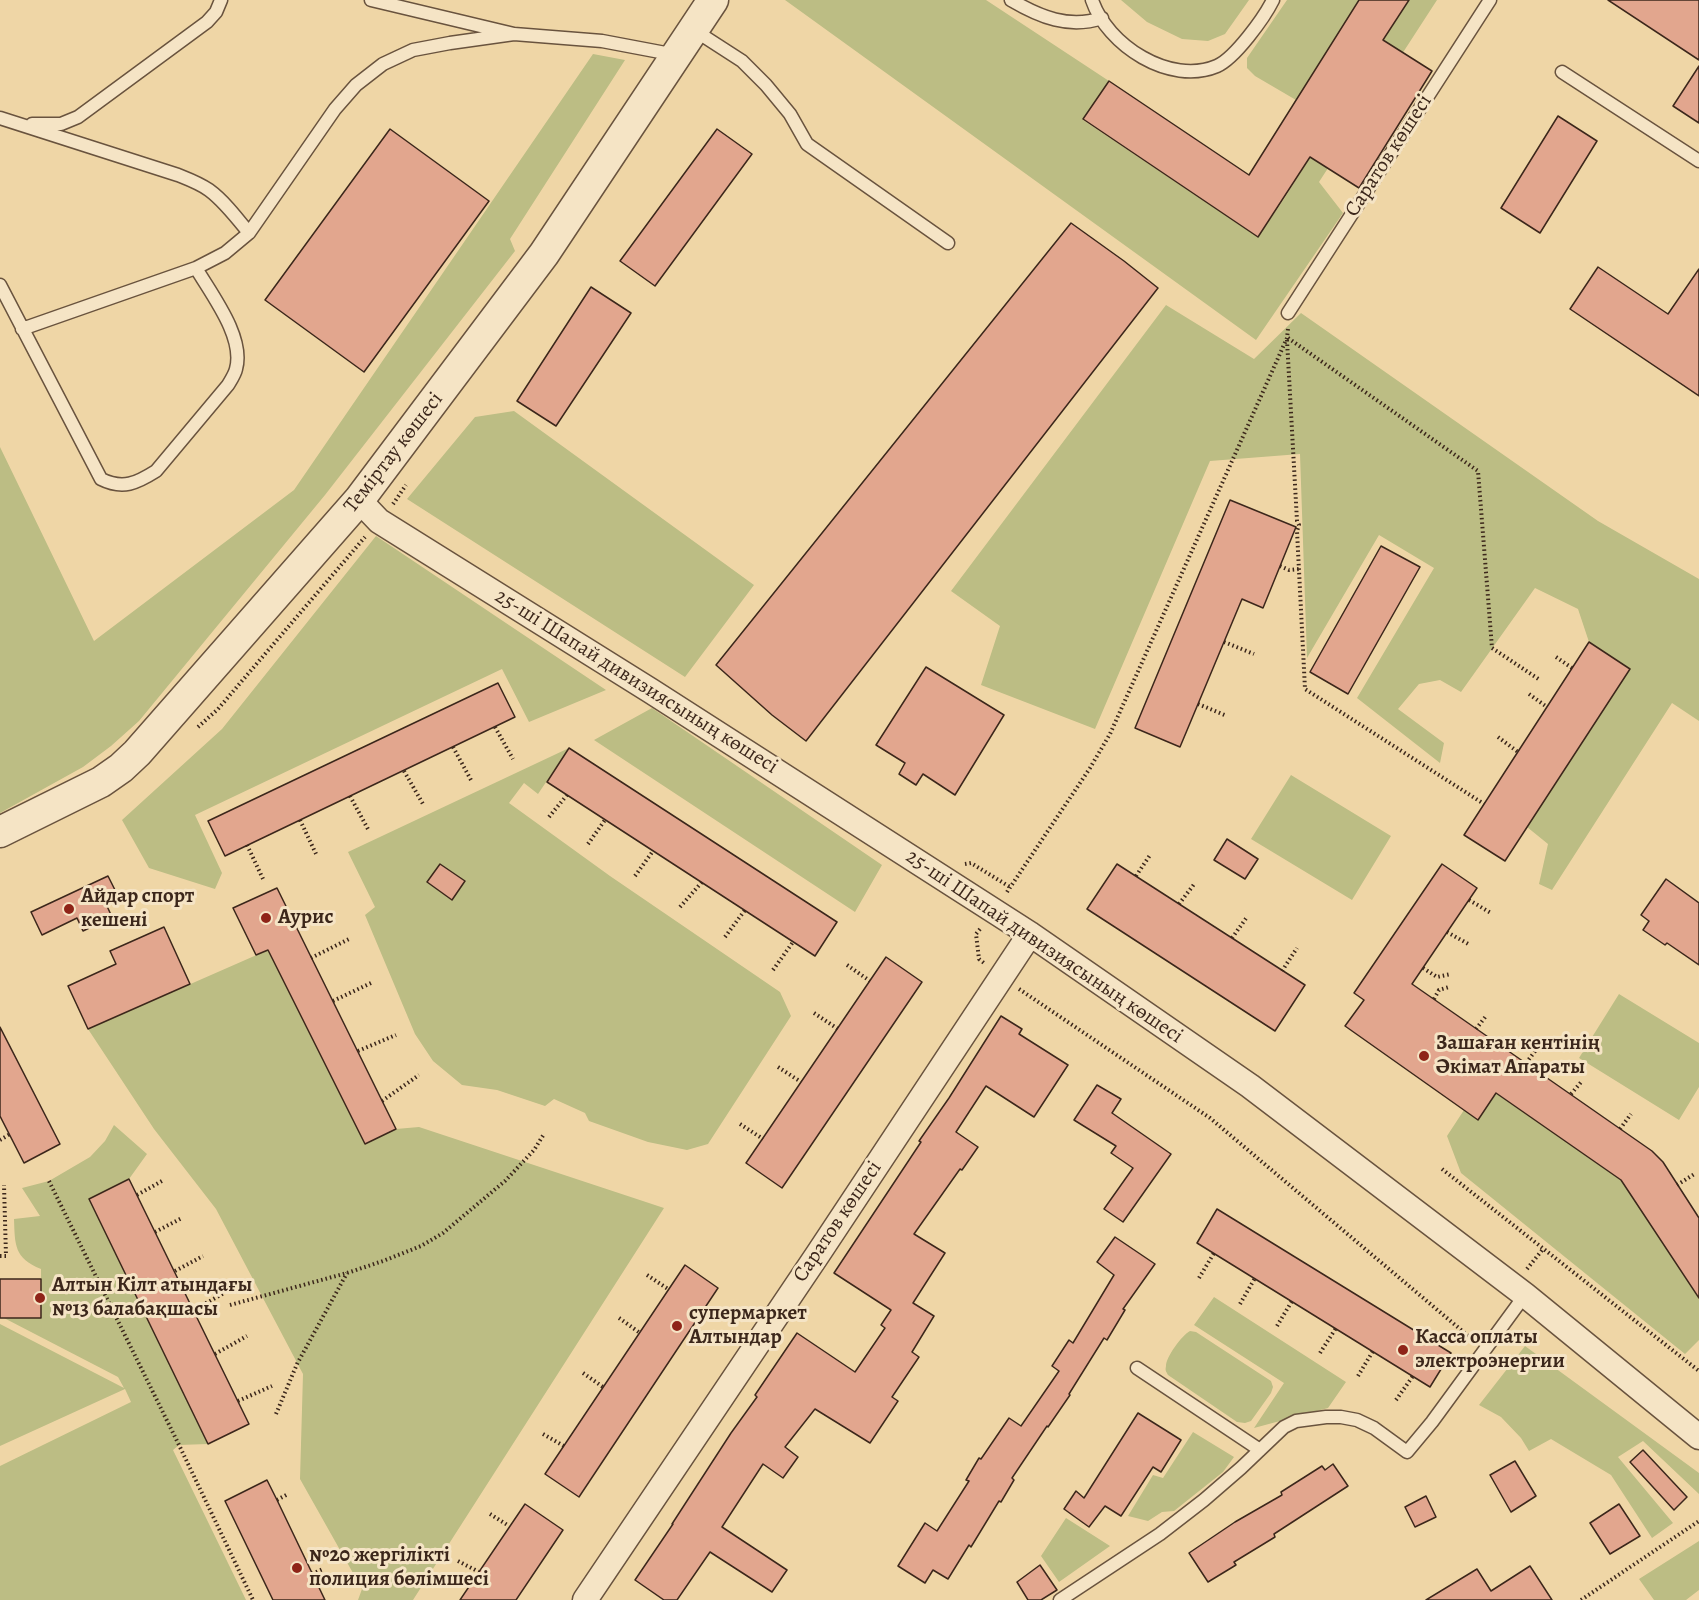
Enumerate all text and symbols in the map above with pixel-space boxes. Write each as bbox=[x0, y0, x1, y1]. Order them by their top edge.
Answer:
street label: Саратов көшесі bbox=[1340, 90, 1438, 222]
street label: Теміртау көшесі bbox=[339, 388, 449, 518]
street label: 25-ші Шапай дивизиясының көшесі bbox=[490, 584, 782, 780]
street label: 25-ші Шапай дивизиясының көшесі bbox=[901, 845, 1187, 1049]
place label: Айдар спорт кешені bbox=[81, 884, 194, 934]
marker: Айдар спорт кешені bbox=[62, 902, 76, 916]
place label: Аурис bbox=[278, 905, 333, 931]
marker: Аурис bbox=[259, 911, 273, 925]
place label: Зашаған кентінің Әкімат Апараты bbox=[1436, 1031, 1600, 1081]
marker: Зашаған кентінің Әкімат Апараты bbox=[1417, 1049, 1431, 1063]
street label: Саратов көшесі bbox=[788, 1157, 888, 1287]
place label: Алтын Кілт атындағы №13 балабақшасы bbox=[52, 1273, 252, 1323]
marker: Алтын Кілт атындағы №13 балабақшасы bbox=[33, 1291, 47, 1305]
place label: супермаркет Алтындар bbox=[689, 1301, 807, 1351]
marker: супермаркет Алтындар bbox=[670, 1319, 684, 1333]
place label: Касса оплаты электроэнергии bbox=[1415, 1325, 1565, 1375]
marker: Касса оплаты электроэнергии bbox=[1396, 1343, 1410, 1357]
place label: №20 жергілікті полиция бөлімшесі bbox=[309, 1543, 489, 1593]
marker: №20 жергілікті полиция бөлімшесі bbox=[290, 1561, 304, 1575]

